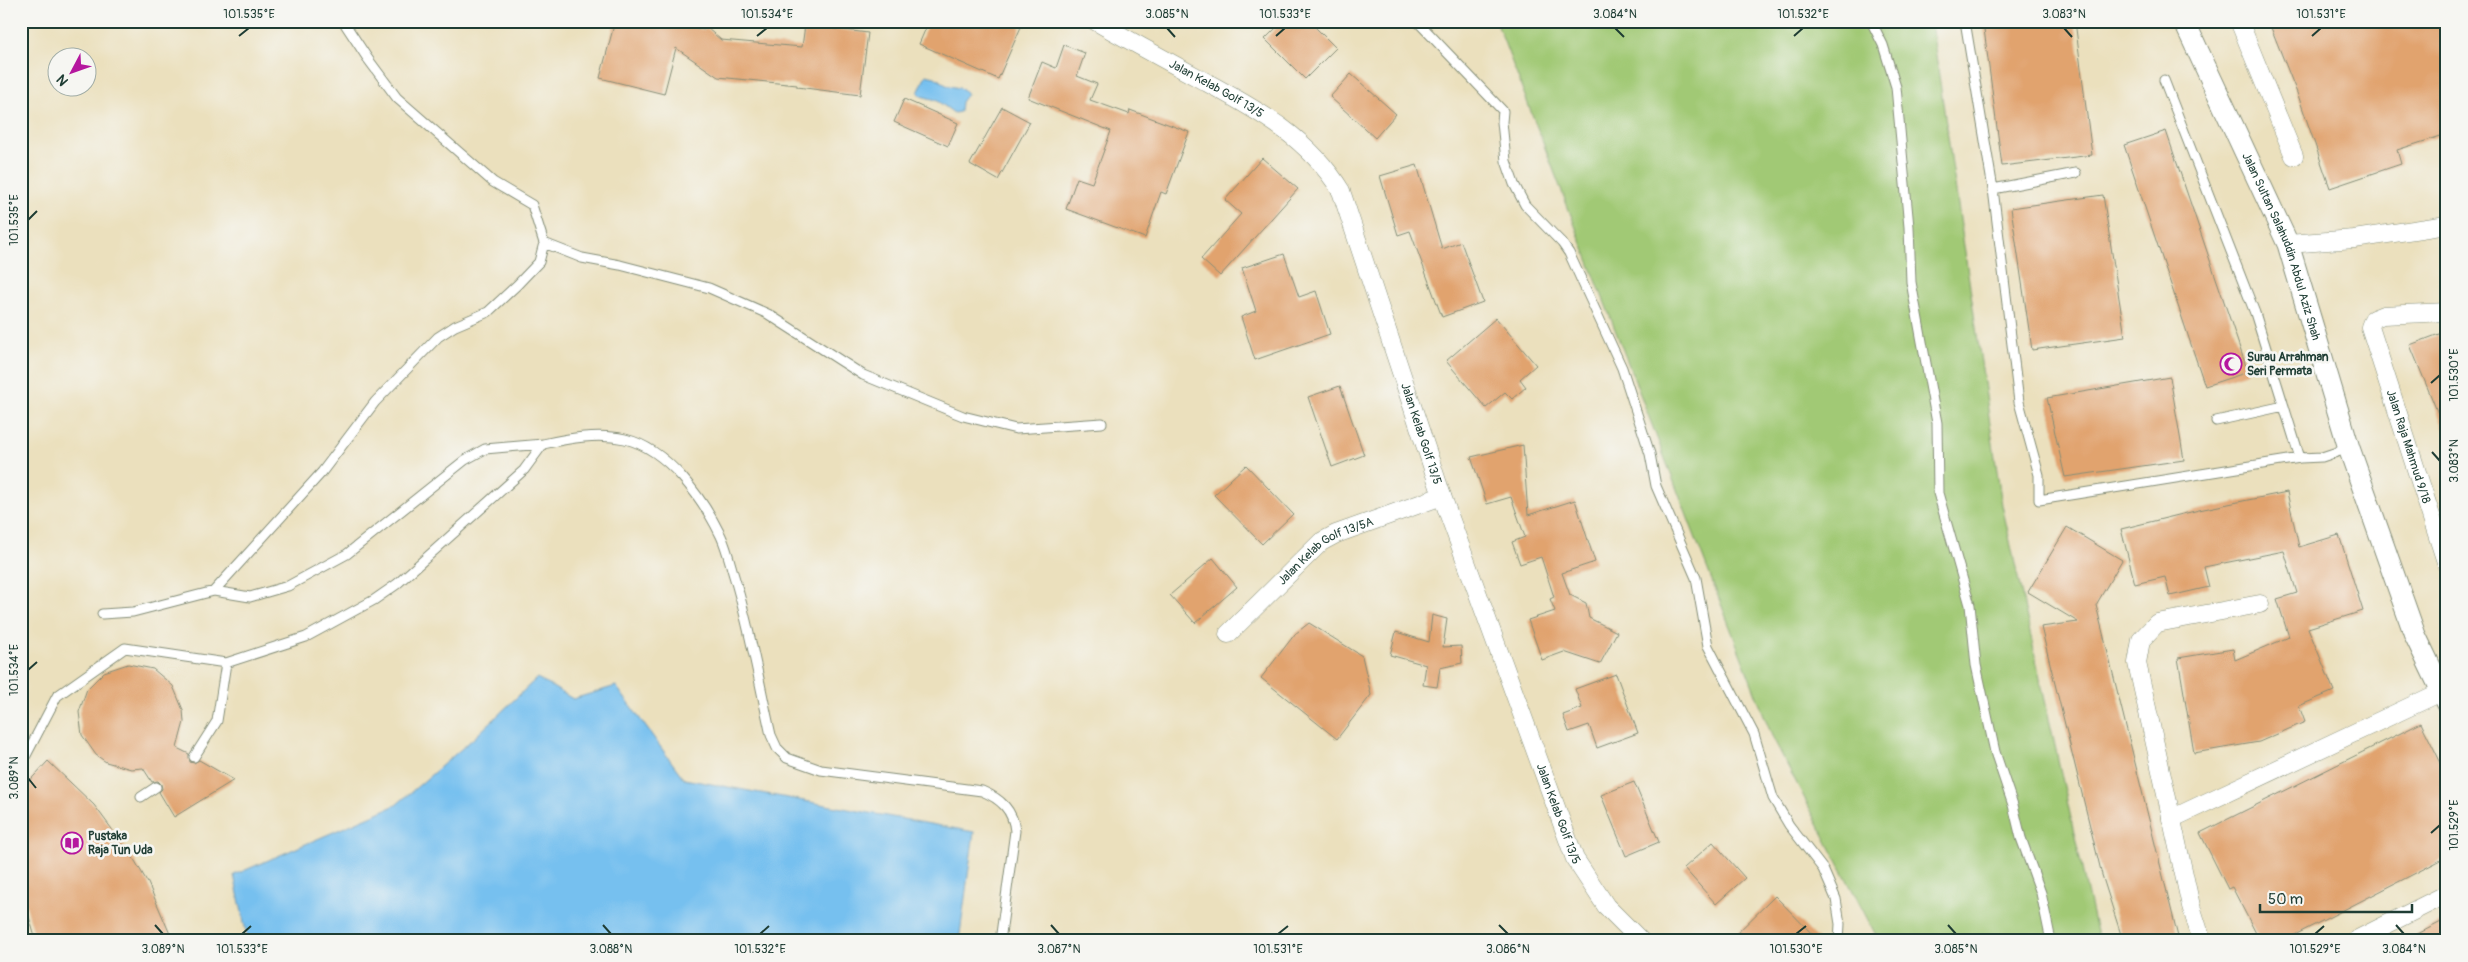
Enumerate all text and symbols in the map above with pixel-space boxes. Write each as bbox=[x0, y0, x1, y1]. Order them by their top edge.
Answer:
text: 101.535°E bbox=[223, 7, 275, 22]
text: 101.534°E bbox=[741, 7, 793, 22]
text: 3.085°N bbox=[1145, 7, 1189, 22]
text: 101.533°E bbox=[1259, 7, 1311, 22]
text: 3.084°N bbox=[1593, 7, 1637, 22]
text: 101.532°E bbox=[1777, 7, 1829, 22]
text: 3.083°N bbox=[2042, 7, 2086, 22]
text: 101.531°E bbox=[2296, 7, 2346, 22]
north arrow bbox=[48, 48, 98, 98]
street label: Jalan Kelab Golf 13/5 bbox=[1166, 57, 1266, 121]
text: N bbox=[53, 71, 72, 89]
street label: Jalan Sultan Salahuddin Abdul Aziz Shah bbox=[2238, 150, 2323, 342]
text: 101.535°E bbox=[7, 194, 22, 246]
text: 101.530°E bbox=[2447, 348, 2462, 402]
place label: Surau Arrahman Seri Permata bbox=[2247, 350, 2329, 379]
mosque icon: Surau Arrahman Seri Permata bbox=[2219, 352, 2243, 376]
street label: Jalan Kelab Golf 13/5 bbox=[1397, 381, 1445, 486]
street label: Jalan Raja Mahmud 9/18 bbox=[2383, 388, 2434, 505]
text: 3.083°N bbox=[2447, 439, 2462, 483]
street label: Jalan Kelab Golf 13/5A bbox=[1275, 514, 1376, 588]
text: 101.534°E bbox=[7, 644, 22, 696]
text: 3.089°N bbox=[7, 756, 22, 800]
street label: Jalan Kelab Golf 13/5 bbox=[1533, 761, 1583, 867]
text: 101.529°E bbox=[2447, 799, 2462, 851]
place label: Pustaka Raja Tun Uda bbox=[88, 829, 153, 858]
library icon: Pustaka Raja Tun Uda bbox=[60, 831, 84, 855]
scale bar bbox=[2260, 882, 2413, 914]
text: 50 m bbox=[2268, 890, 2303, 909]
text: 3.089°N bbox=[141, 942, 185, 957]
text: 101.533°E bbox=[216, 942, 268, 957]
text: 3.088°N bbox=[590, 942, 632, 957]
text: 101.532°E bbox=[734, 942, 786, 957]
text: 3.087°N bbox=[1037, 942, 1081, 957]
text: 101.531°E bbox=[1253, 942, 1303, 957]
text: 3.086°N bbox=[1486, 942, 1530, 957]
text: 101.530°E bbox=[1769, 942, 1823, 957]
text: 3.085°N bbox=[1934, 942, 1978, 957]
text: 101.529°E bbox=[2289, 942, 2341, 957]
text: 3.084°N bbox=[2382, 942, 2426, 957]

